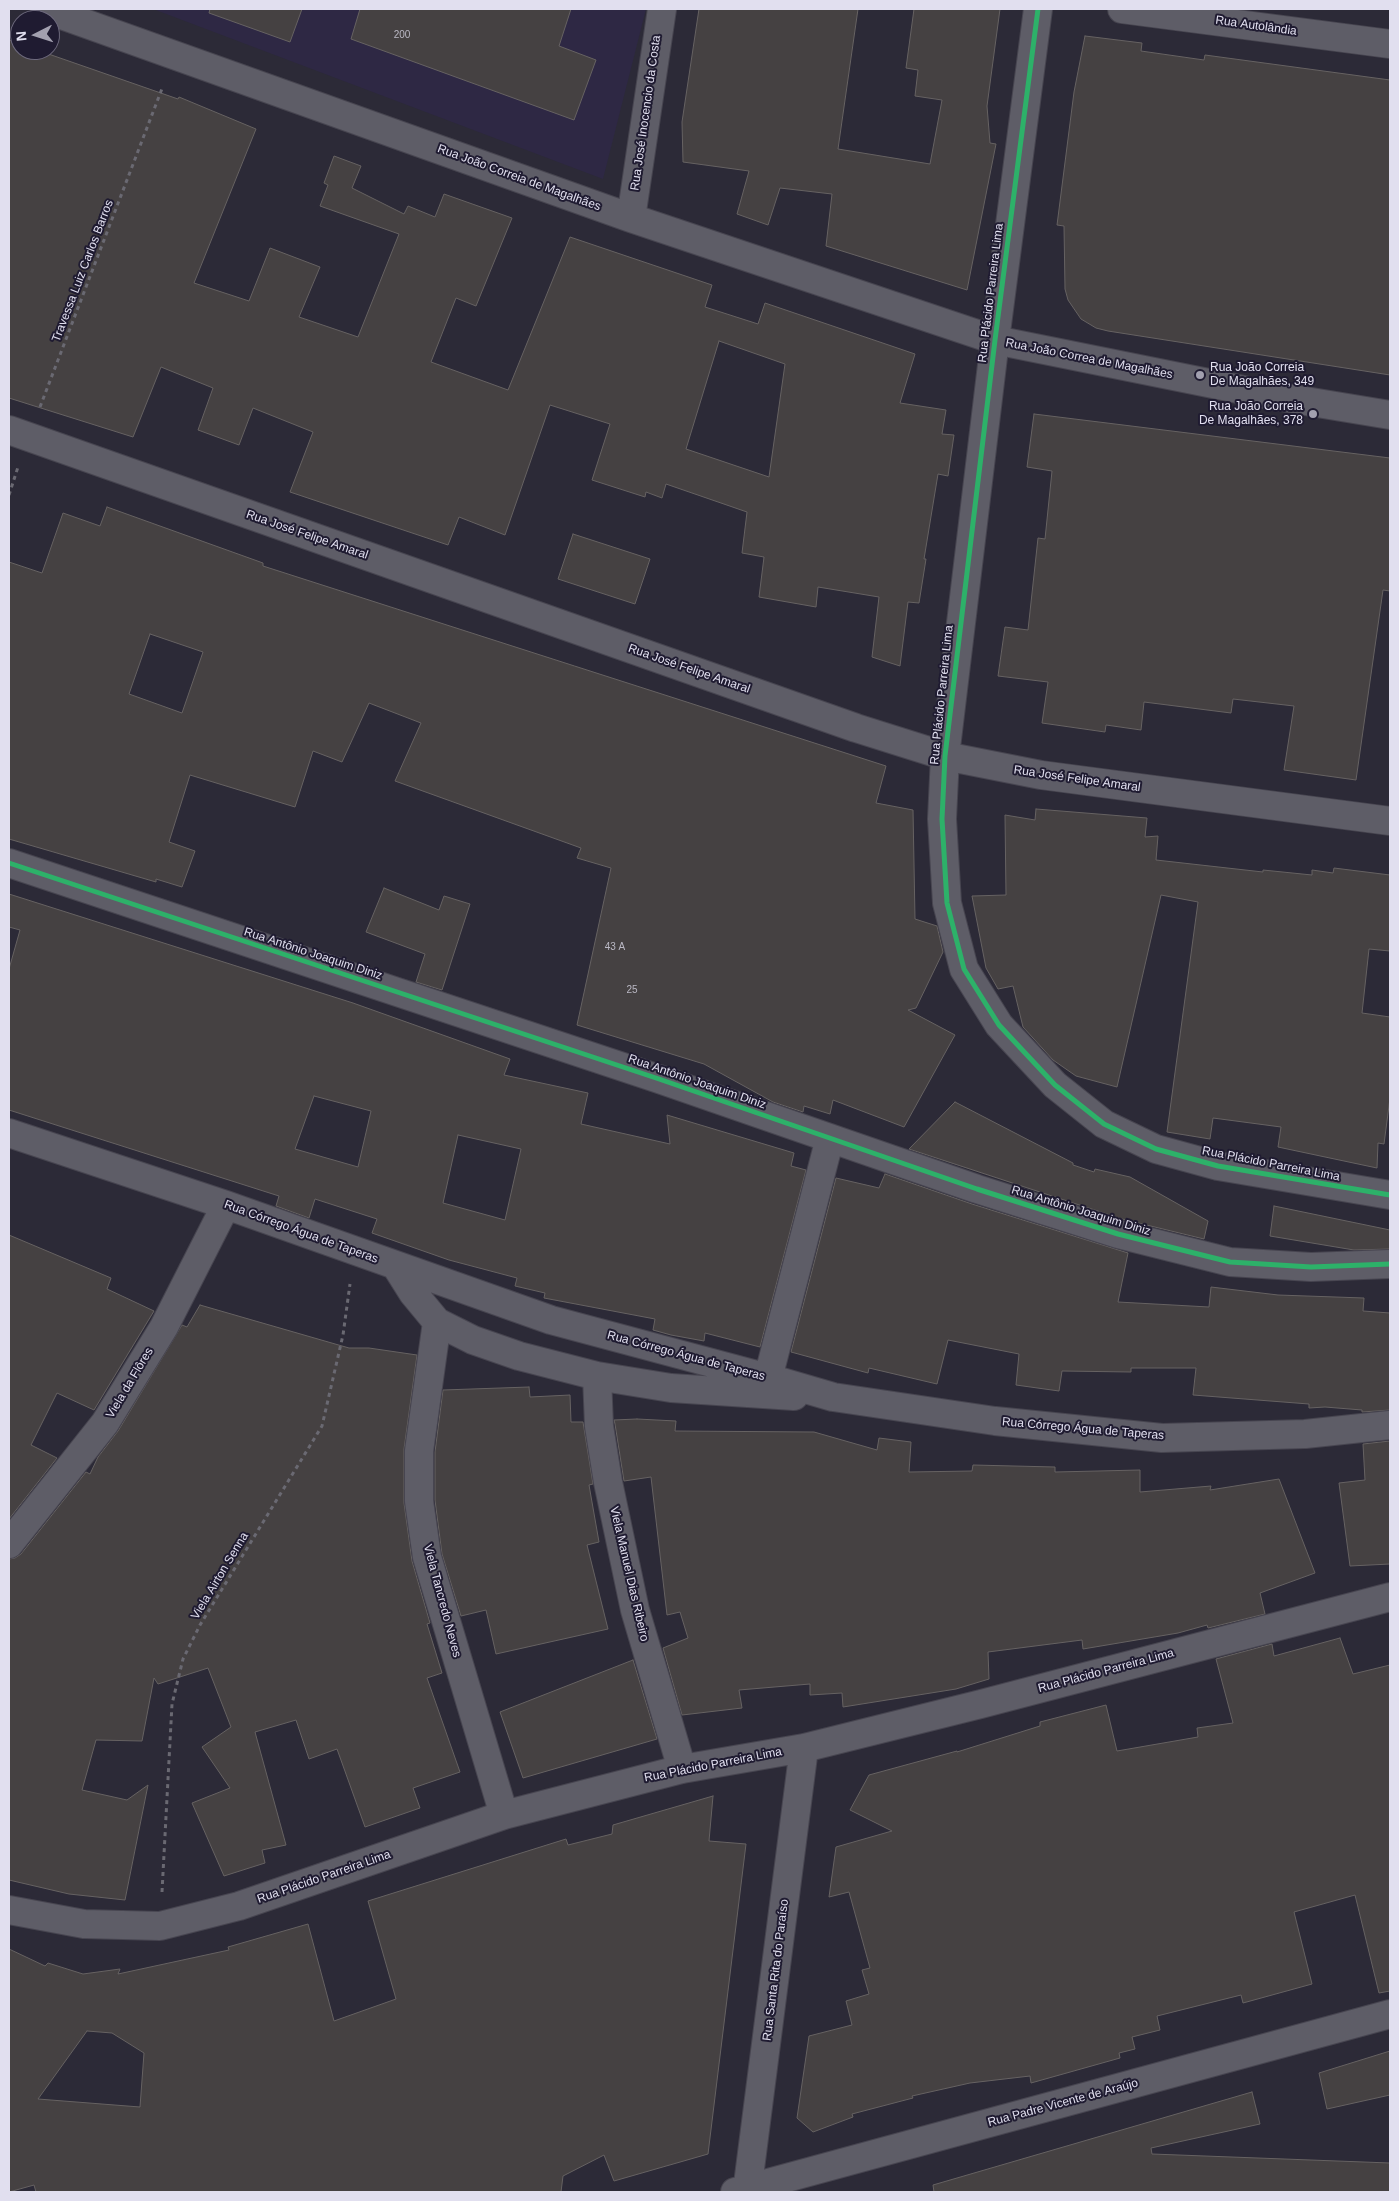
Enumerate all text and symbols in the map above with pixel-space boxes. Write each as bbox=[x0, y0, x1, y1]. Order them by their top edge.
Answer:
north arrow bbox=[10, 10, 60, 60]
street label: Rua Autolândia bbox=[1214, 13, 1298, 39]
house number: 200 bbox=[394, 29, 410, 41]
text: N bbox=[13, 30, 29, 42]
street label: Rua José Inocencio da Costa bbox=[628, 34, 664, 192]
street label: Rua João Correia de Magalhães bbox=[435, 142, 603, 214]
street label: Travessa Luiz Carlos Barros bbox=[49, 198, 117, 344]
street label: Rua Plácido Parreira Lima bbox=[975, 223, 1007, 363]
street label: Rua João Correa de Magalhães bbox=[1004, 336, 1174, 382]
place label: Rua João Correia De Magalhães, 349 bbox=[1210, 361, 1314, 389]
marker: Rua João Correia De Magalhães, 349 bbox=[1194, 369, 1206, 381]
place label: Rua João Correia De Magalhães, 378 bbox=[1199, 400, 1303, 428]
marker: Rua João Correia De Magalhães, 378 bbox=[1307, 408, 1319, 420]
street label: Rua José Felipe Amaral bbox=[244, 507, 370, 563]
street label: Rua Plácido Parreira Lima bbox=[928, 625, 956, 765]
street label: Rua José Felipe Amaral bbox=[626, 641, 752, 697]
street label: Rua José Felipe Amaral bbox=[1013, 763, 1141, 795]
street label: Rua Antônio Joaquim Diniz bbox=[242, 925, 384, 983]
house number: 43 A bbox=[605, 941, 625, 953]
house number: 25 bbox=[626, 984, 638, 996]
street label: Rua Antônio Joaquim Diniz bbox=[626, 1052, 768, 1112]
street label: Rua Plácido Parreira Lima bbox=[1201, 1144, 1341, 1184]
street label: Rua Antônio Joaquim Diniz bbox=[1010, 1183, 1152, 1239]
street label: Rua Córrego Água de Taperas bbox=[222, 1197, 380, 1267]
street label: Rua Córrego Água de Taperas bbox=[606, 1328, 766, 1384]
street label: Viela da Flôres bbox=[103, 1345, 157, 1421]
street label: Rua Córrego Água de Taperas bbox=[1001, 1415, 1165, 1443]
street label: Viela Manuel Dias Ribeiro bbox=[606, 1505, 652, 1643]
street label: Viela Airton Senna bbox=[188, 1530, 252, 1622]
street label: Viela Tancredo Neves bbox=[420, 1543, 464, 1659]
street label: Rua Plácido Parreira Lima bbox=[1036, 1646, 1176, 1696]
street label: Rua Plácido Parreira Lima bbox=[643, 1745, 783, 1785]
street label: Rua Plácido Parreira Lima bbox=[255, 1847, 393, 1907]
street label: Rua Santa Rita do Paraíso bbox=[760, 1898, 792, 2042]
street label: Rua Padre Vicente de Araújo bbox=[986, 2076, 1140, 2130]

